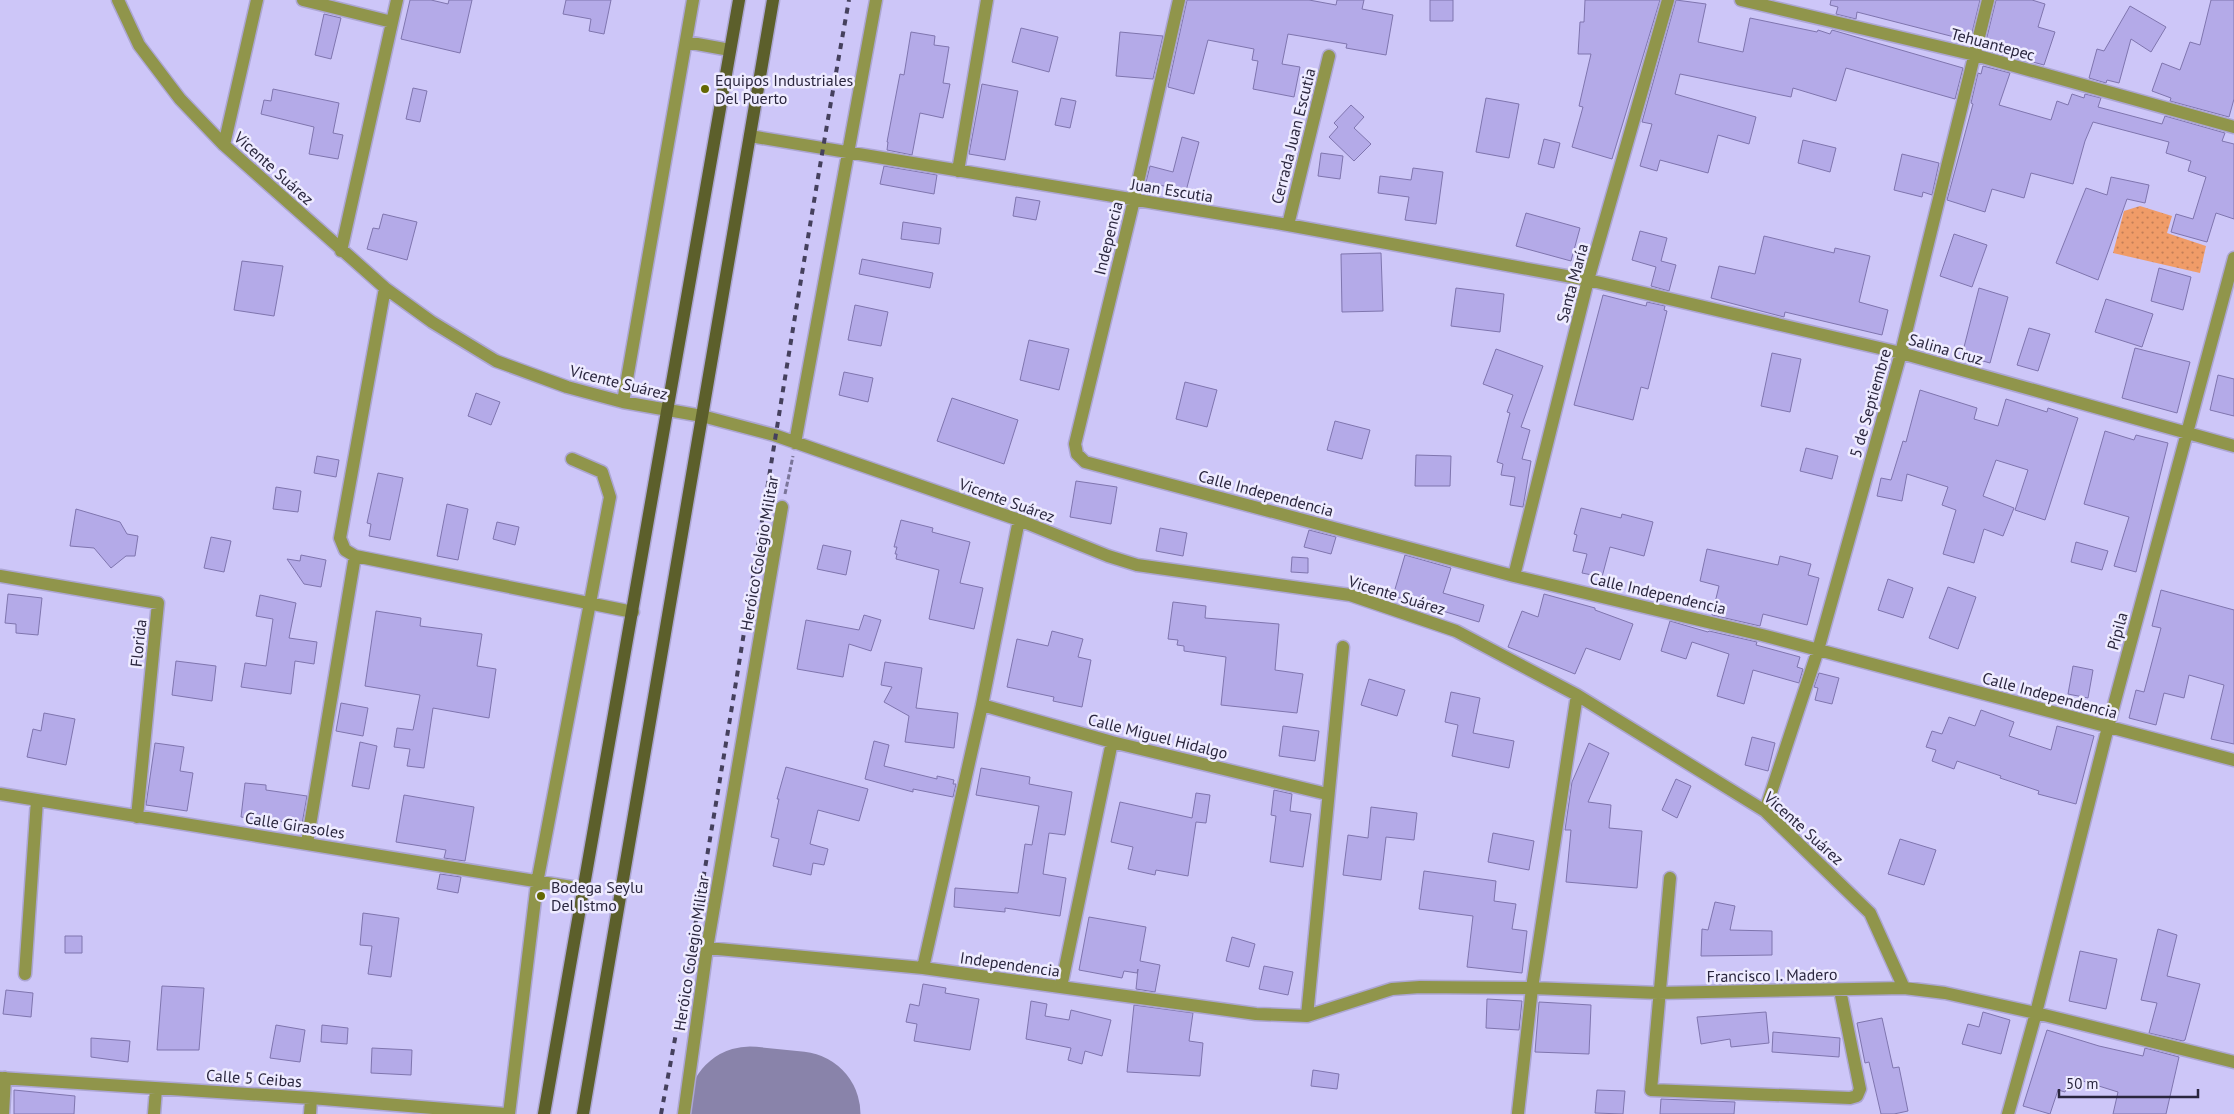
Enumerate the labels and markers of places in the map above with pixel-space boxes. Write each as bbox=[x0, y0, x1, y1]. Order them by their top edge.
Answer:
place label: Equipos Industriales Del Puerto bbox=[715, 70, 854, 108]
marker: Equipos Industriales Del Puerto bbox=[699, 83, 711, 95]
place label: Bodega Seylu Del Istmo bbox=[551, 877, 643, 915]
marker: Bodega Seylu Del Istmo bbox=[535, 890, 547, 902]

